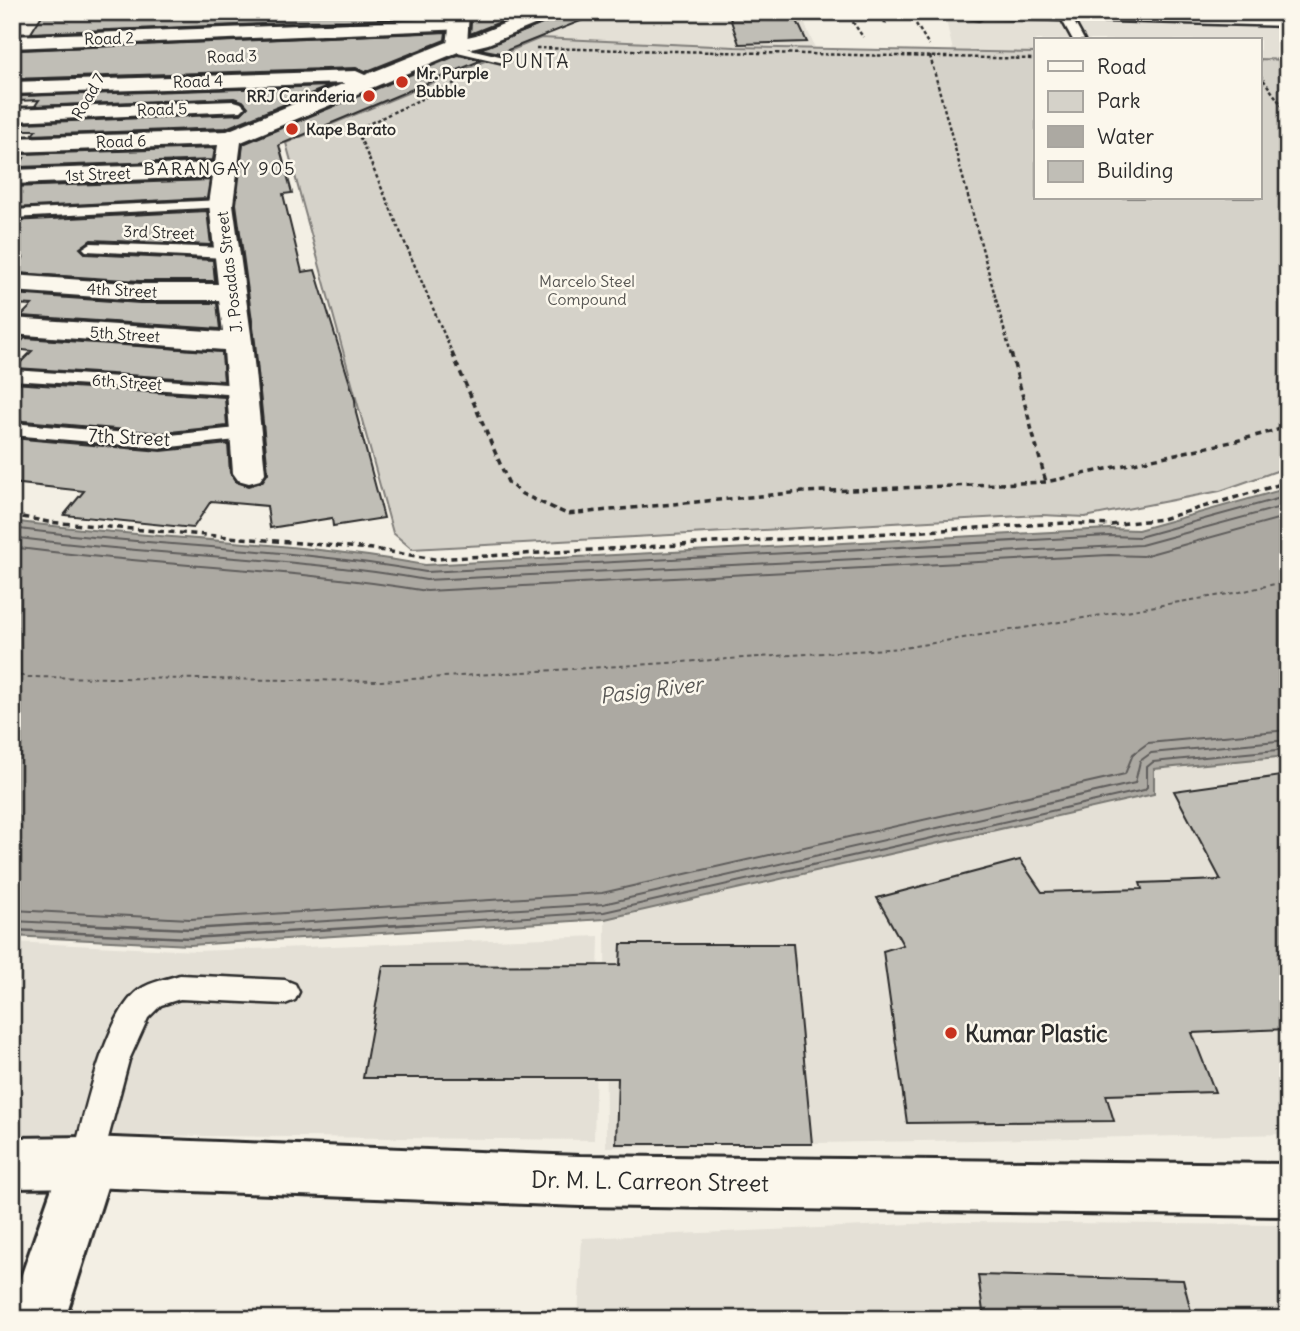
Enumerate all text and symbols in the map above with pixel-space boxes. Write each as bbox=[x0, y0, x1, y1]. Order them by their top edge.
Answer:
street label: Road 2 bbox=[84, 27, 135, 49]
legend bbox=[1034, 38, 1262, 200]
street label: Road 3 bbox=[206, 45, 258, 67]
district label: PUNTA bbox=[502, 49, 570, 73]
text: Road bbox=[1097, 53, 1146, 80]
place label: Mr. Purple Bubble bbox=[416, 63, 489, 101]
street label: Road 7 bbox=[67, 70, 109, 122]
street label: Road 4 bbox=[172, 70, 224, 92]
marker: Mr. Purple Bubble bbox=[394, 74, 410, 90]
place label: RRJ Carinderia bbox=[246, 86, 355, 106]
text: Park bbox=[1097, 87, 1140, 114]
marker: RRJ Carinderia bbox=[361, 88, 377, 104]
street label: Road 5 bbox=[136, 98, 188, 120]
place label: Kape Barato bbox=[306, 119, 396, 140]
marker: Kape Barato bbox=[284, 121, 300, 137]
text: Water bbox=[1097, 123, 1155, 150]
street label: Road 6 bbox=[95, 130, 147, 152]
district label: BARANGAY 905 bbox=[143, 157, 297, 180]
text: Building bbox=[1097, 157, 1173, 184]
street label: 1st Street bbox=[65, 163, 132, 185]
street label: J. Posadas Street bbox=[212, 210, 246, 334]
street label: 3rd Street bbox=[123, 221, 196, 243]
park label: Marcelo Steel Compound bbox=[539, 271, 635, 309]
street label: 4th Street bbox=[86, 278, 158, 302]
street label: 5th Street bbox=[89, 322, 161, 346]
street label: 6th Street bbox=[91, 370, 163, 394]
street label: 7th Street bbox=[87, 423, 171, 451]
water label: Pasig River bbox=[598, 670, 706, 710]
place label: Kumar Plastic bbox=[965, 1019, 1108, 1048]
marker: Kumar Plastic bbox=[943, 1025, 959, 1041]
street label: Dr. M. L. Carreon Street bbox=[531, 1164, 769, 1198]

